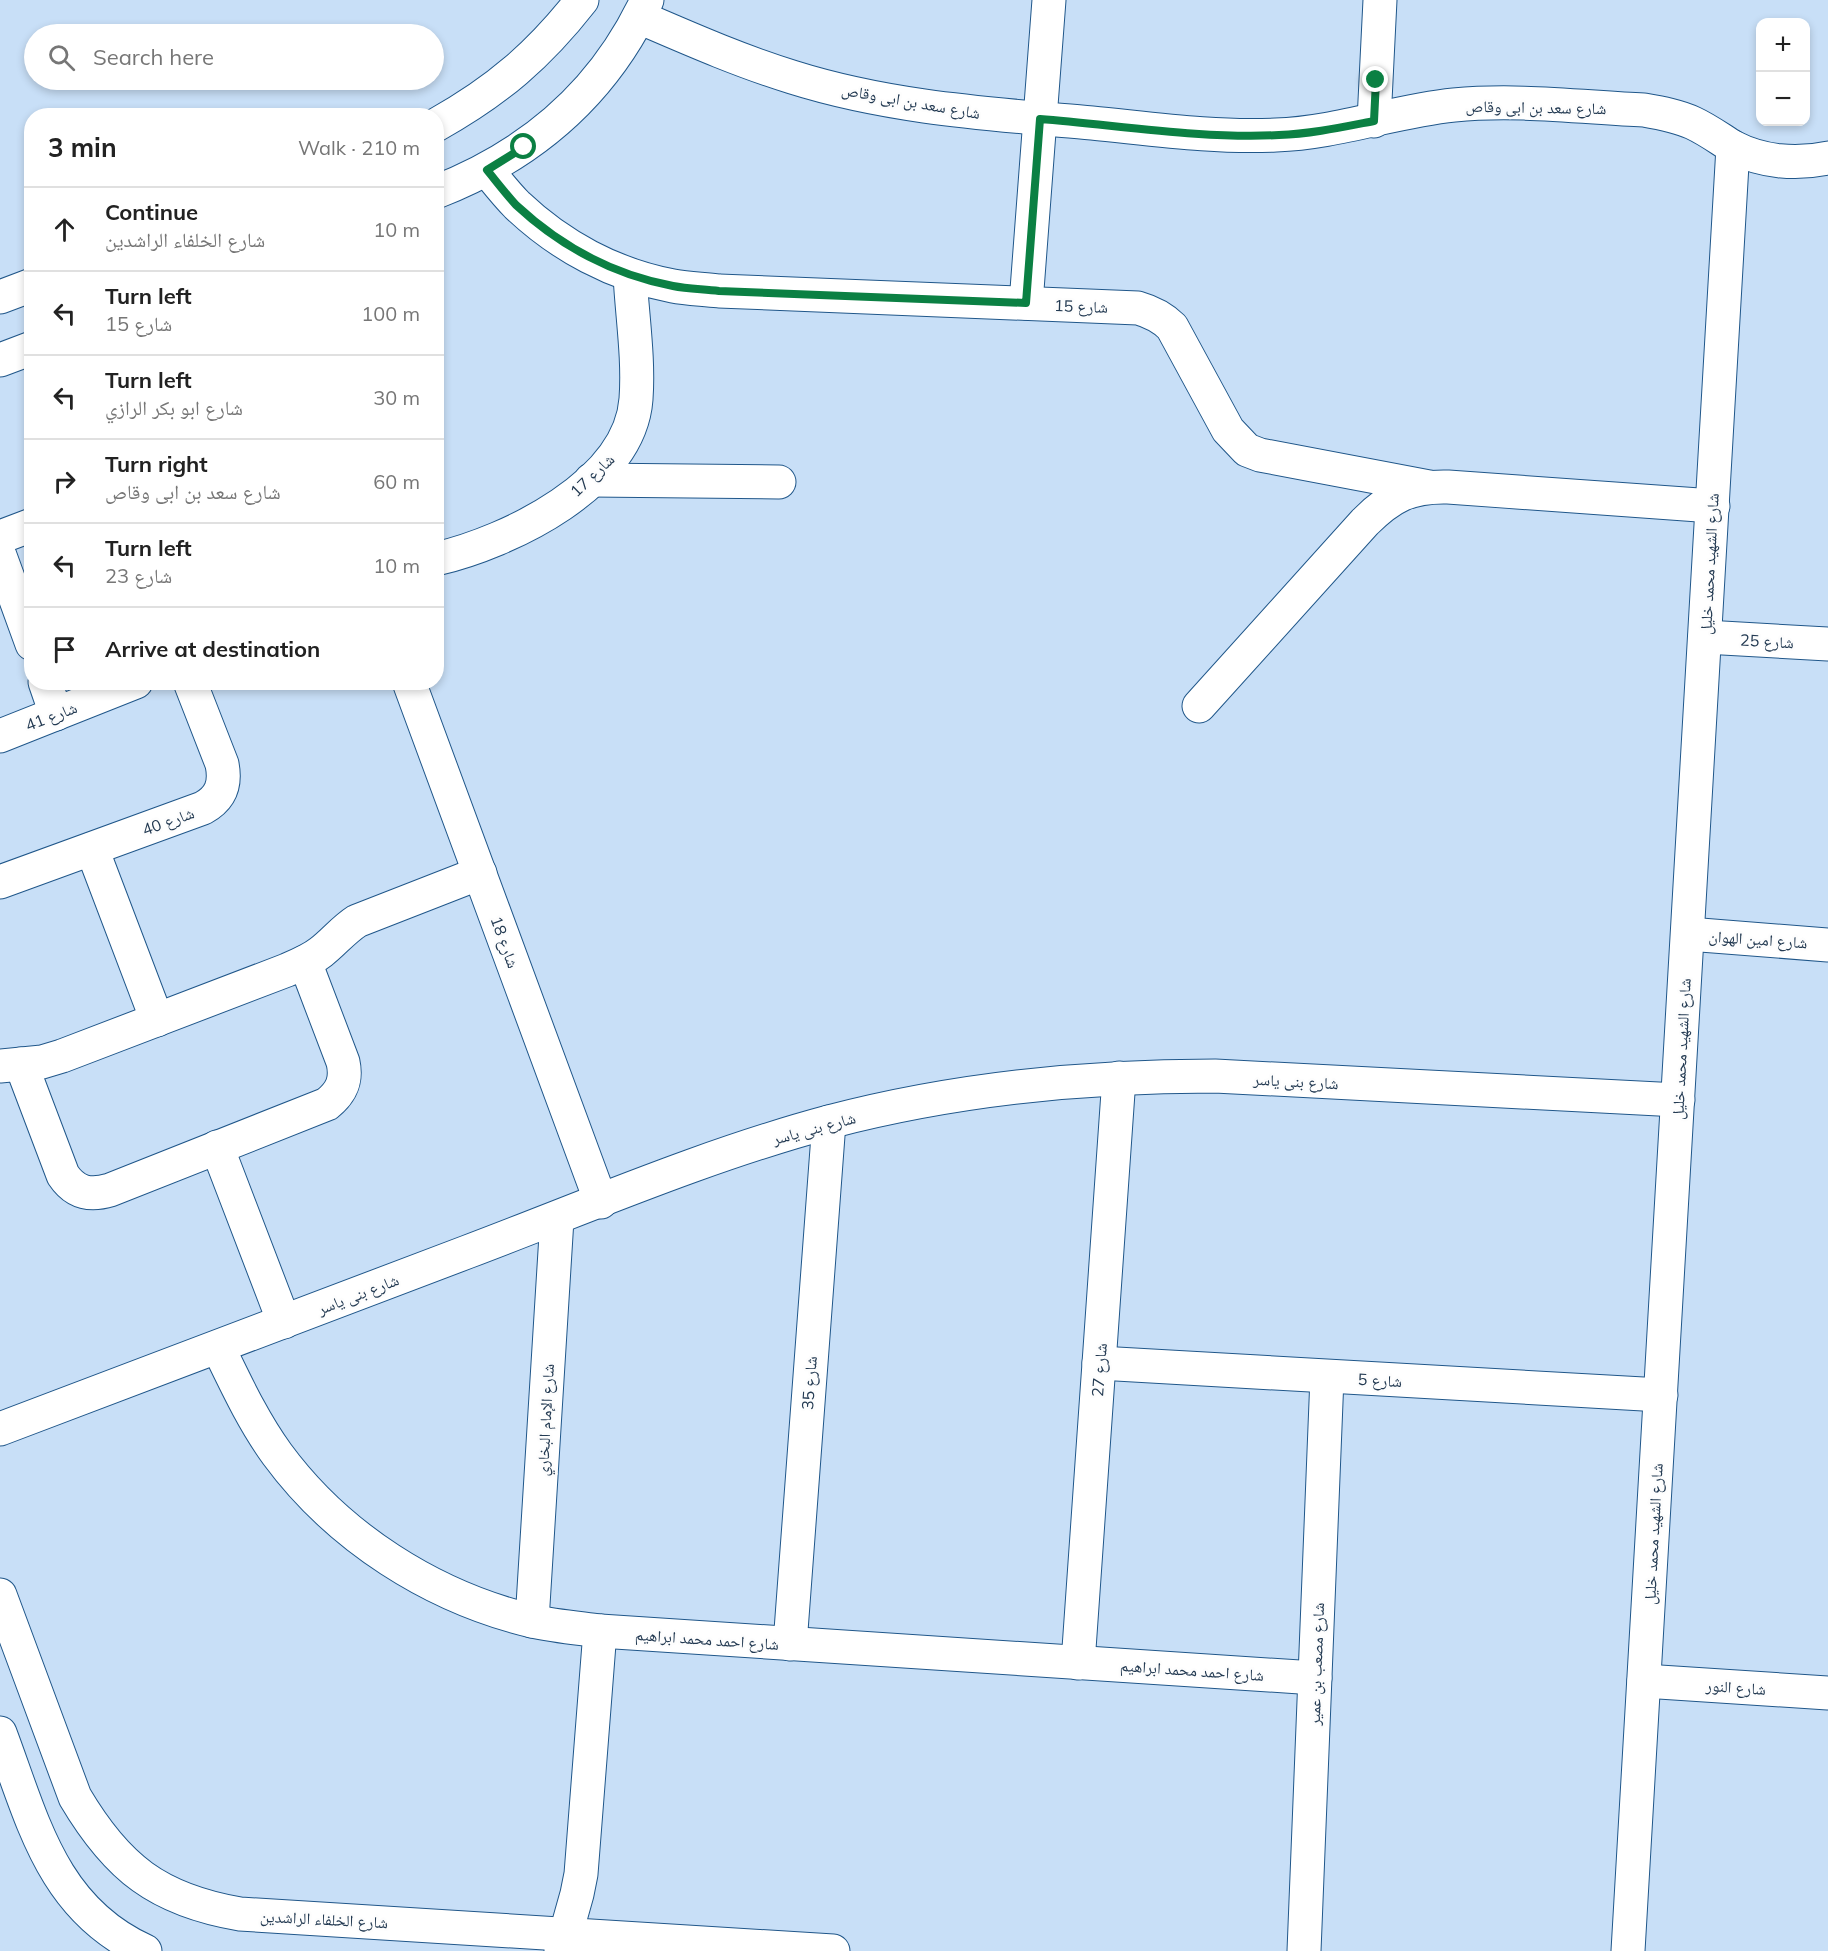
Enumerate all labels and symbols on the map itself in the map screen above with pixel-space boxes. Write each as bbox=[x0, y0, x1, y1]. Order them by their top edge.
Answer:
route end bbox=[1362, 66, 1388, 92]
street label: شارع سعد بن ابى وقاص bbox=[840, 79, 982, 124]
street label: شارع سعد بن ابى وقاص bbox=[1466, 96, 1606, 119]
route start bbox=[510, 133, 536, 159]
street label: شارع 15 bbox=[1054, 295, 1108, 318]
street label: شارع 17 bbox=[566, 449, 619, 502]
street label: شارع الشهيد محمد خليل bbox=[1695, 493, 1724, 635]
street label: شارع 25 bbox=[1740, 630, 1794, 653]
street label: شارع 41 bbox=[22, 697, 80, 736]
street label: شارع 40 bbox=[139, 802, 197, 841]
street label: شارع 18 bbox=[485, 913, 524, 971]
street label: شارع امين الهوان bbox=[1708, 926, 1808, 953]
street label: شارع الشهيد محمد خليل bbox=[1667, 978, 1696, 1120]
street label: شارع بنى ياسر bbox=[1252, 1069, 1339, 1094]
street label: شارع بنى ياسر bbox=[769, 1107, 858, 1150]
street label: شارع بنى ياسر bbox=[314, 1269, 402, 1320]
street label: شارع 27 bbox=[1087, 1342, 1112, 1398]
street label: شارع 35 bbox=[797, 1355, 822, 1411]
street label: شارع الإمام البخاري bbox=[532, 1363, 561, 1477]
street label: شارع 5 bbox=[1357, 1369, 1403, 1392]
street label: شارع الشهيد محمد خليل bbox=[1639, 1463, 1668, 1605]
street label: شارع مصعب بن عمير bbox=[1304, 1602, 1329, 1727]
street label: شارع احمد محمد ابراهيم bbox=[634, 1624, 780, 1655]
street label: شارع احمد محمد ابراهيم bbox=[1119, 1655, 1265, 1686]
street label: شارع النور bbox=[1704, 1675, 1767, 1700]
street label: شارع الخلفاء الراشدين bbox=[259, 1906, 389, 1933]

